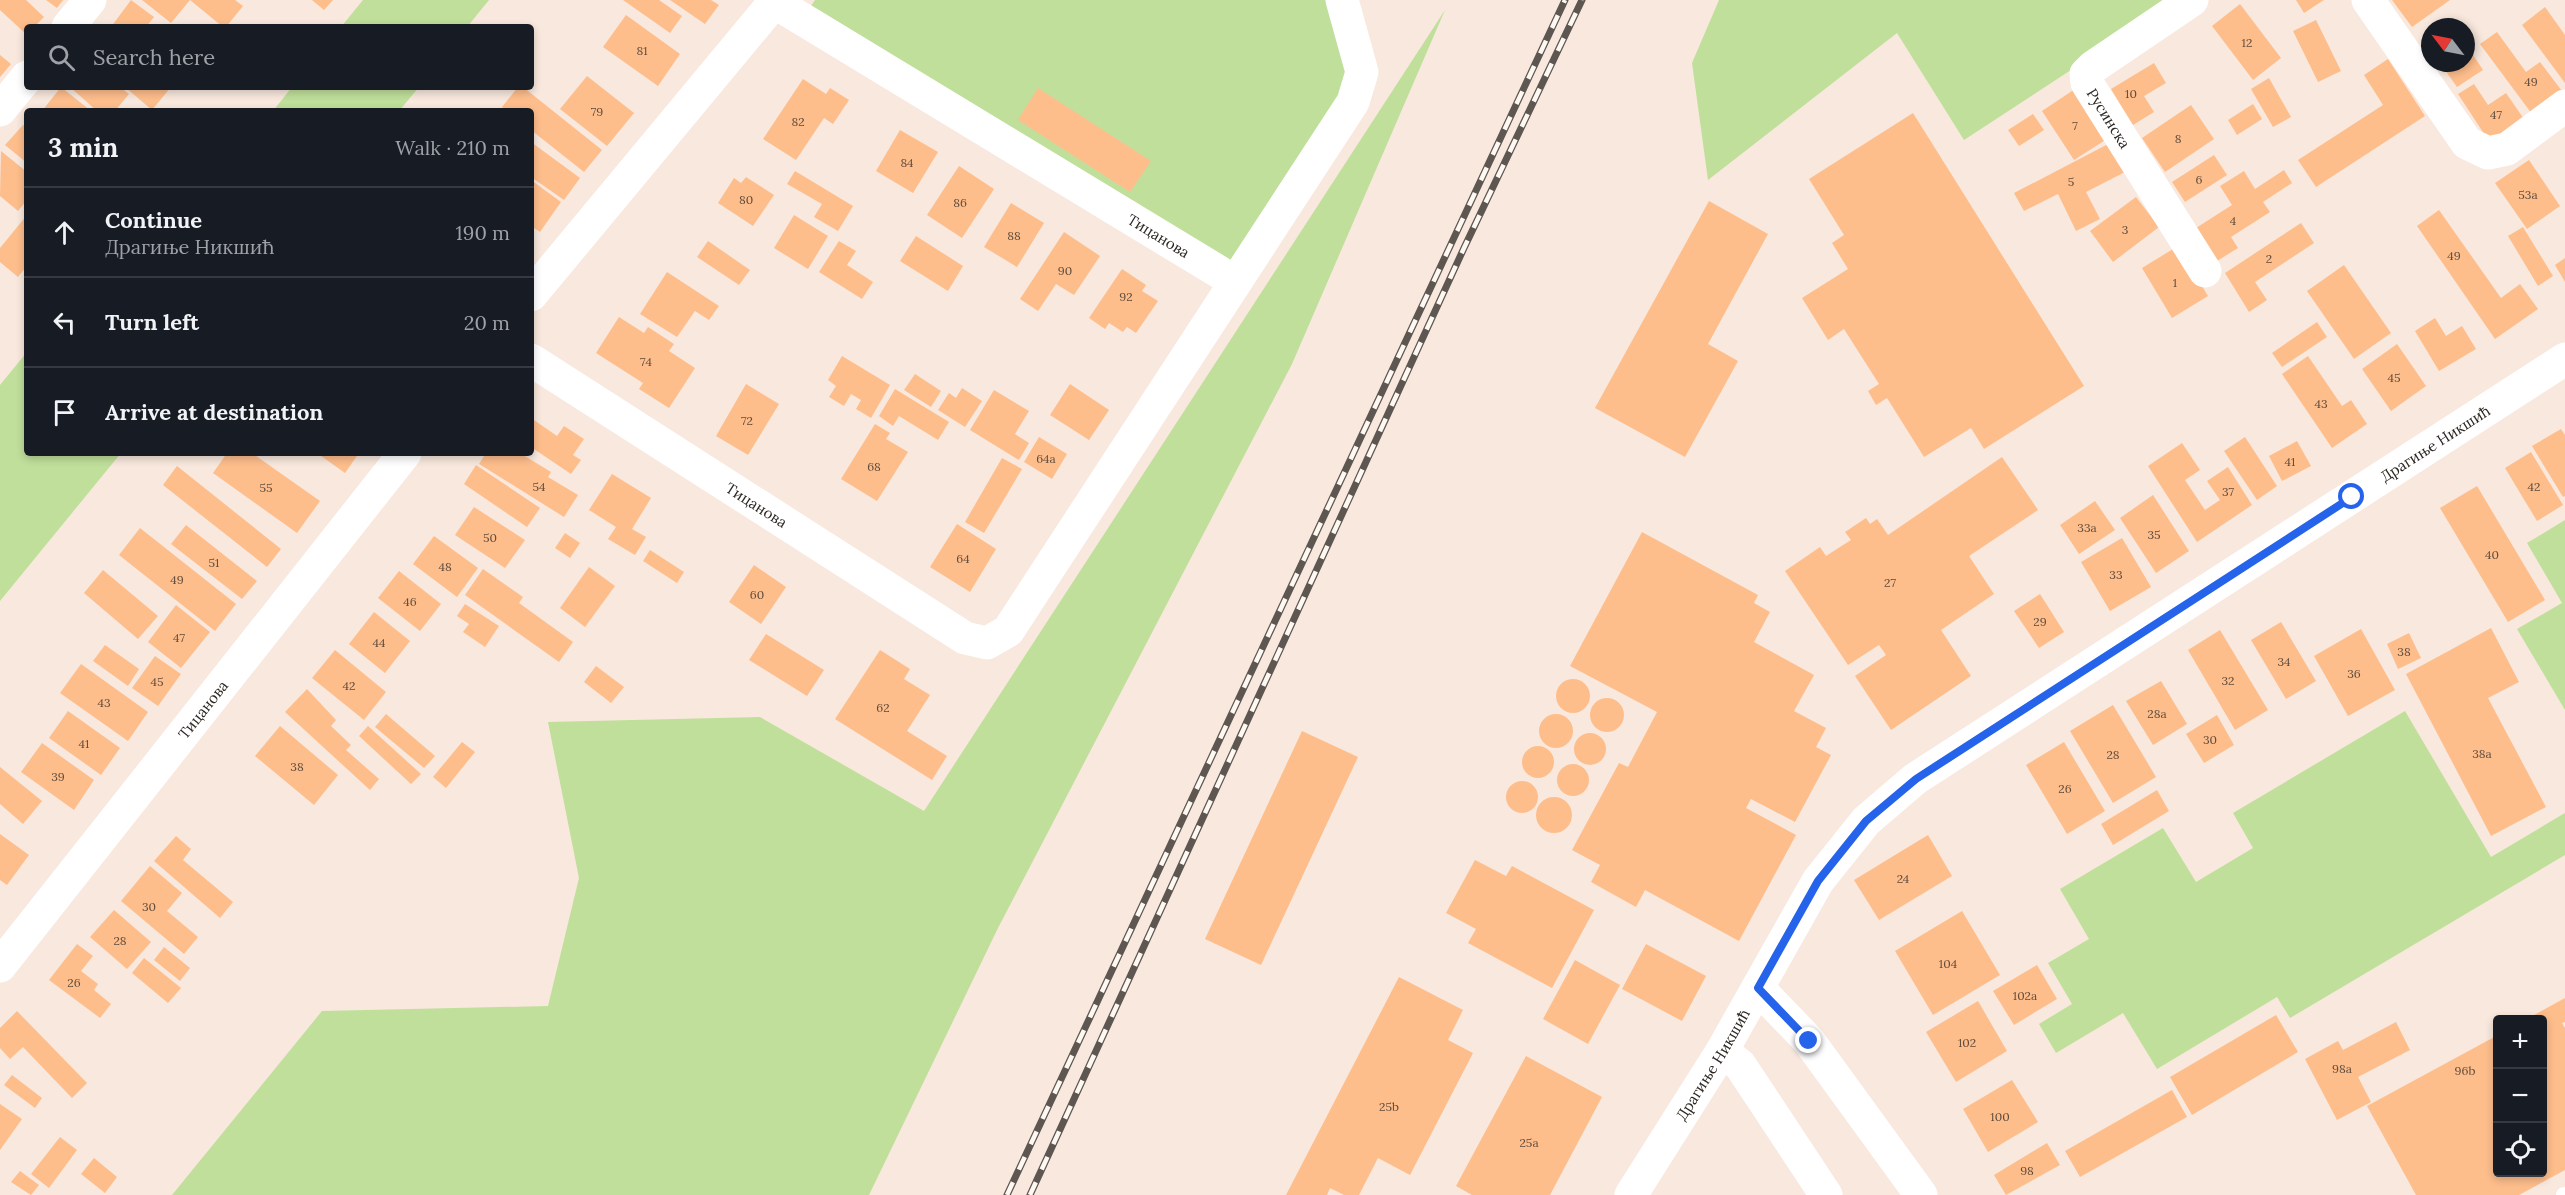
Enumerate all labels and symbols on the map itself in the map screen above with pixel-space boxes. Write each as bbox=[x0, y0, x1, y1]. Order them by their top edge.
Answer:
north arrow bbox=[2421, 18, 2475, 72]
house number: 12 bbox=[2242, 35, 2252, 50]
house number: 81 bbox=[636, 43, 648, 58]
house number: 49 bbox=[2524, 74, 2538, 89]
street label: Русинска bbox=[2083, 85, 2135, 152]
house number: 10 bbox=[2125, 86, 2137, 101]
house number: 79 bbox=[591, 104, 603, 119]
house number: 47 bbox=[2490, 107, 2502, 122]
house number: 82 bbox=[791, 114, 805, 129]
house number: 7 bbox=[2072, 118, 2078, 133]
house number: 8 bbox=[2175, 131, 2182, 146]
house number: 84 bbox=[900, 155, 914, 170]
house number: 6 bbox=[2196, 172, 2203, 187]
house number: 5 bbox=[2068, 174, 2074, 189]
house number: 53a bbox=[2518, 187, 2538, 202]
house number: 80 bbox=[739, 192, 753, 207]
house number: 86 bbox=[953, 195, 967, 210]
street label: Тицанова bbox=[1124, 209, 1194, 262]
house number: 4 bbox=[2230, 213, 2237, 228]
house number: 3 bbox=[2122, 222, 2129, 237]
house number: 88 bbox=[1007, 228, 1021, 243]
house number: 49 bbox=[2447, 248, 2461, 263]
house number: 2 bbox=[2266, 251, 2272, 266]
house number: 90 bbox=[1058, 263, 1072, 278]
house number: 1 bbox=[2173, 275, 2177, 290]
house number: 92 bbox=[1119, 289, 1133, 304]
house number: 74 bbox=[640, 354, 652, 369]
house number: 45 bbox=[2387, 370, 2401, 385]
house number: 43 bbox=[2314, 396, 2328, 411]
street label: Драгиње Никшић bbox=[2376, 401, 2493, 486]
house number: 72 bbox=[741, 413, 753, 428]
house number: 64a bbox=[1036, 451, 1056, 466]
house number: 41 bbox=[2285, 454, 2295, 469]
house number: 68 bbox=[867, 459, 881, 474]
street label: Тицанова bbox=[722, 478, 791, 531]
house number: 54 bbox=[532, 479, 546, 494]
house number: 42 bbox=[2528, 479, 2540, 494]
house number: 55 bbox=[259, 480, 273, 495]
route start bbox=[2338, 483, 2364, 509]
house number: 37 bbox=[2222, 484, 2234, 499]
house number: 33a bbox=[2077, 520, 2097, 535]
house number: 35 bbox=[2147, 527, 2161, 542]
house number: 50 bbox=[483, 530, 497, 545]
house number: 40 bbox=[2485, 547, 2499, 562]
house number: 64 bbox=[956, 551, 970, 566]
house number: 51 bbox=[209, 555, 219, 570]
house number: 48 bbox=[438, 559, 452, 574]
house number: 33 bbox=[2109, 567, 2123, 582]
house number: 49 bbox=[170, 572, 184, 587]
house number: 27 bbox=[1884, 575, 1896, 590]
house number: 60 bbox=[750, 587, 764, 602]
house number: 46 bbox=[403, 594, 417, 609]
house number: 29 bbox=[2033, 614, 2047, 629]
house number: 47 bbox=[173, 630, 185, 645]
house number: 44 bbox=[372, 635, 386, 650]
house number: 38 bbox=[2397, 644, 2411, 659]
house number: 34 bbox=[2277, 654, 2291, 669]
house number: 36 bbox=[2347, 666, 2361, 681]
house number: 32 bbox=[2221, 673, 2235, 688]
house number: 45 bbox=[150, 674, 164, 689]
street label: Тицанова bbox=[174, 676, 232, 742]
house number: 42 bbox=[343, 678, 355, 693]
house number: 43 bbox=[97, 695, 111, 710]
house number: 62 bbox=[876, 700, 890, 715]
house number: 28a bbox=[2147, 706, 2167, 721]
house number: 30 bbox=[2203, 732, 2217, 747]
house number: 41 bbox=[79, 736, 89, 751]
house number: 38a bbox=[2472, 746, 2492, 761]
house number: 28 bbox=[2106, 747, 2120, 762]
house number: 38 bbox=[290, 759, 304, 774]
house number: 39 bbox=[51, 769, 65, 784]
house number: 26 bbox=[2058, 781, 2072, 796]
house number: 24 bbox=[1897, 871, 1910, 886]
house number: 30 bbox=[142, 899, 156, 914]
house number: 28 bbox=[113, 933, 127, 948]
house number: 104 bbox=[1939, 956, 1958, 971]
house number: 26 bbox=[67, 975, 81, 990]
house number: 102a bbox=[2013, 988, 2037, 1003]
street label: Драгиње Никшић bbox=[1671, 1005, 1753, 1124]
route end bbox=[1795, 1027, 1821, 1053]
house number: 102 bbox=[1958, 1035, 1976, 1050]
house number: 98a bbox=[2332, 1061, 2352, 1076]
house number: 96b bbox=[2455, 1063, 2475, 1078]
house number: 25b bbox=[1379, 1099, 1399, 1114]
house number: 100 bbox=[1990, 1109, 2010, 1124]
house number: 25a bbox=[1519, 1135, 1539, 1150]
house number: 98 bbox=[2020, 1163, 2034, 1178]

